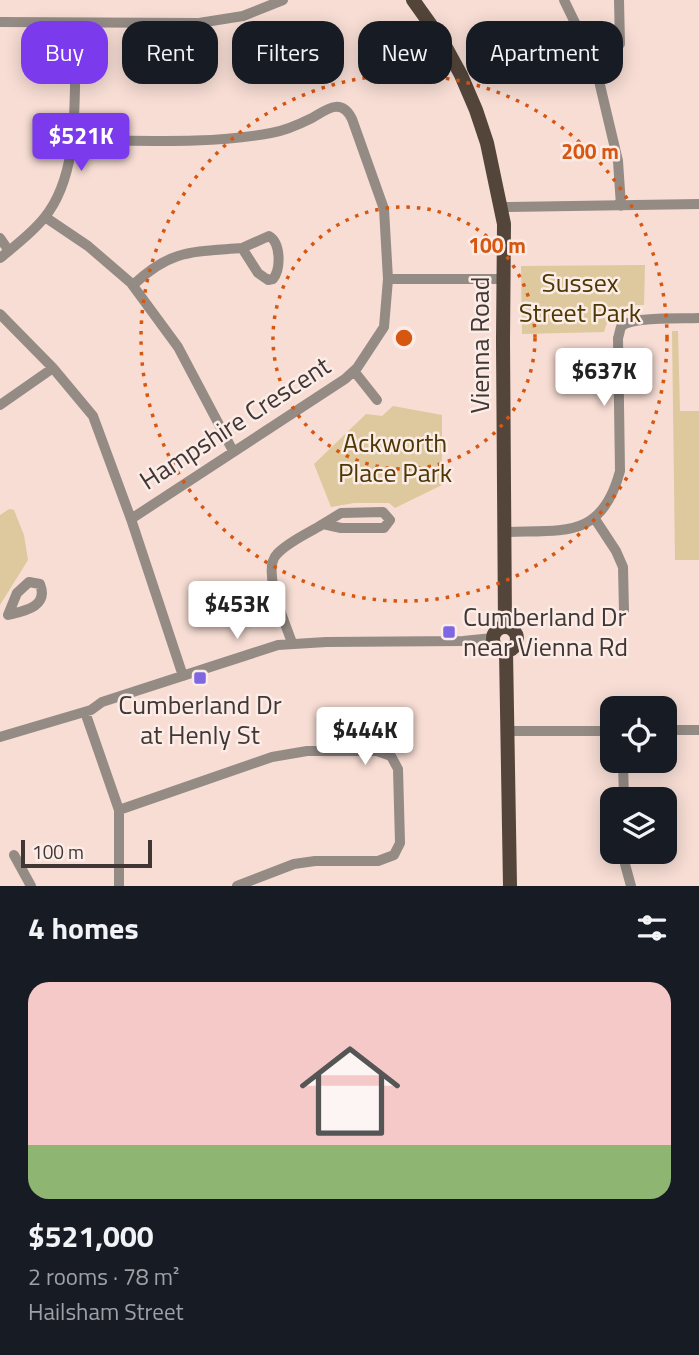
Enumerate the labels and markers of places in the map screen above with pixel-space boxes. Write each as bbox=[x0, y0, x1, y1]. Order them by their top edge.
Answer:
pin: $521K bbox=[32, 114, 130, 173]
centre of rings bbox=[392, 326, 416, 350]
pin: $637K bbox=[555, 348, 653, 408]
pin: $453K bbox=[188, 582, 286, 641]
place label: Cumberland Dr near Vienna Rd bbox=[463, 597, 628, 666]
marker: Cumberland Dr near Vienna Rd bbox=[441, 624, 457, 640]
marker: Cumberland Dr at Henly St bbox=[192, 670, 208, 686]
place label: Cumberland Dr at Henly St bbox=[118, 685, 282, 754]
pin: $444K bbox=[316, 708, 414, 767]

